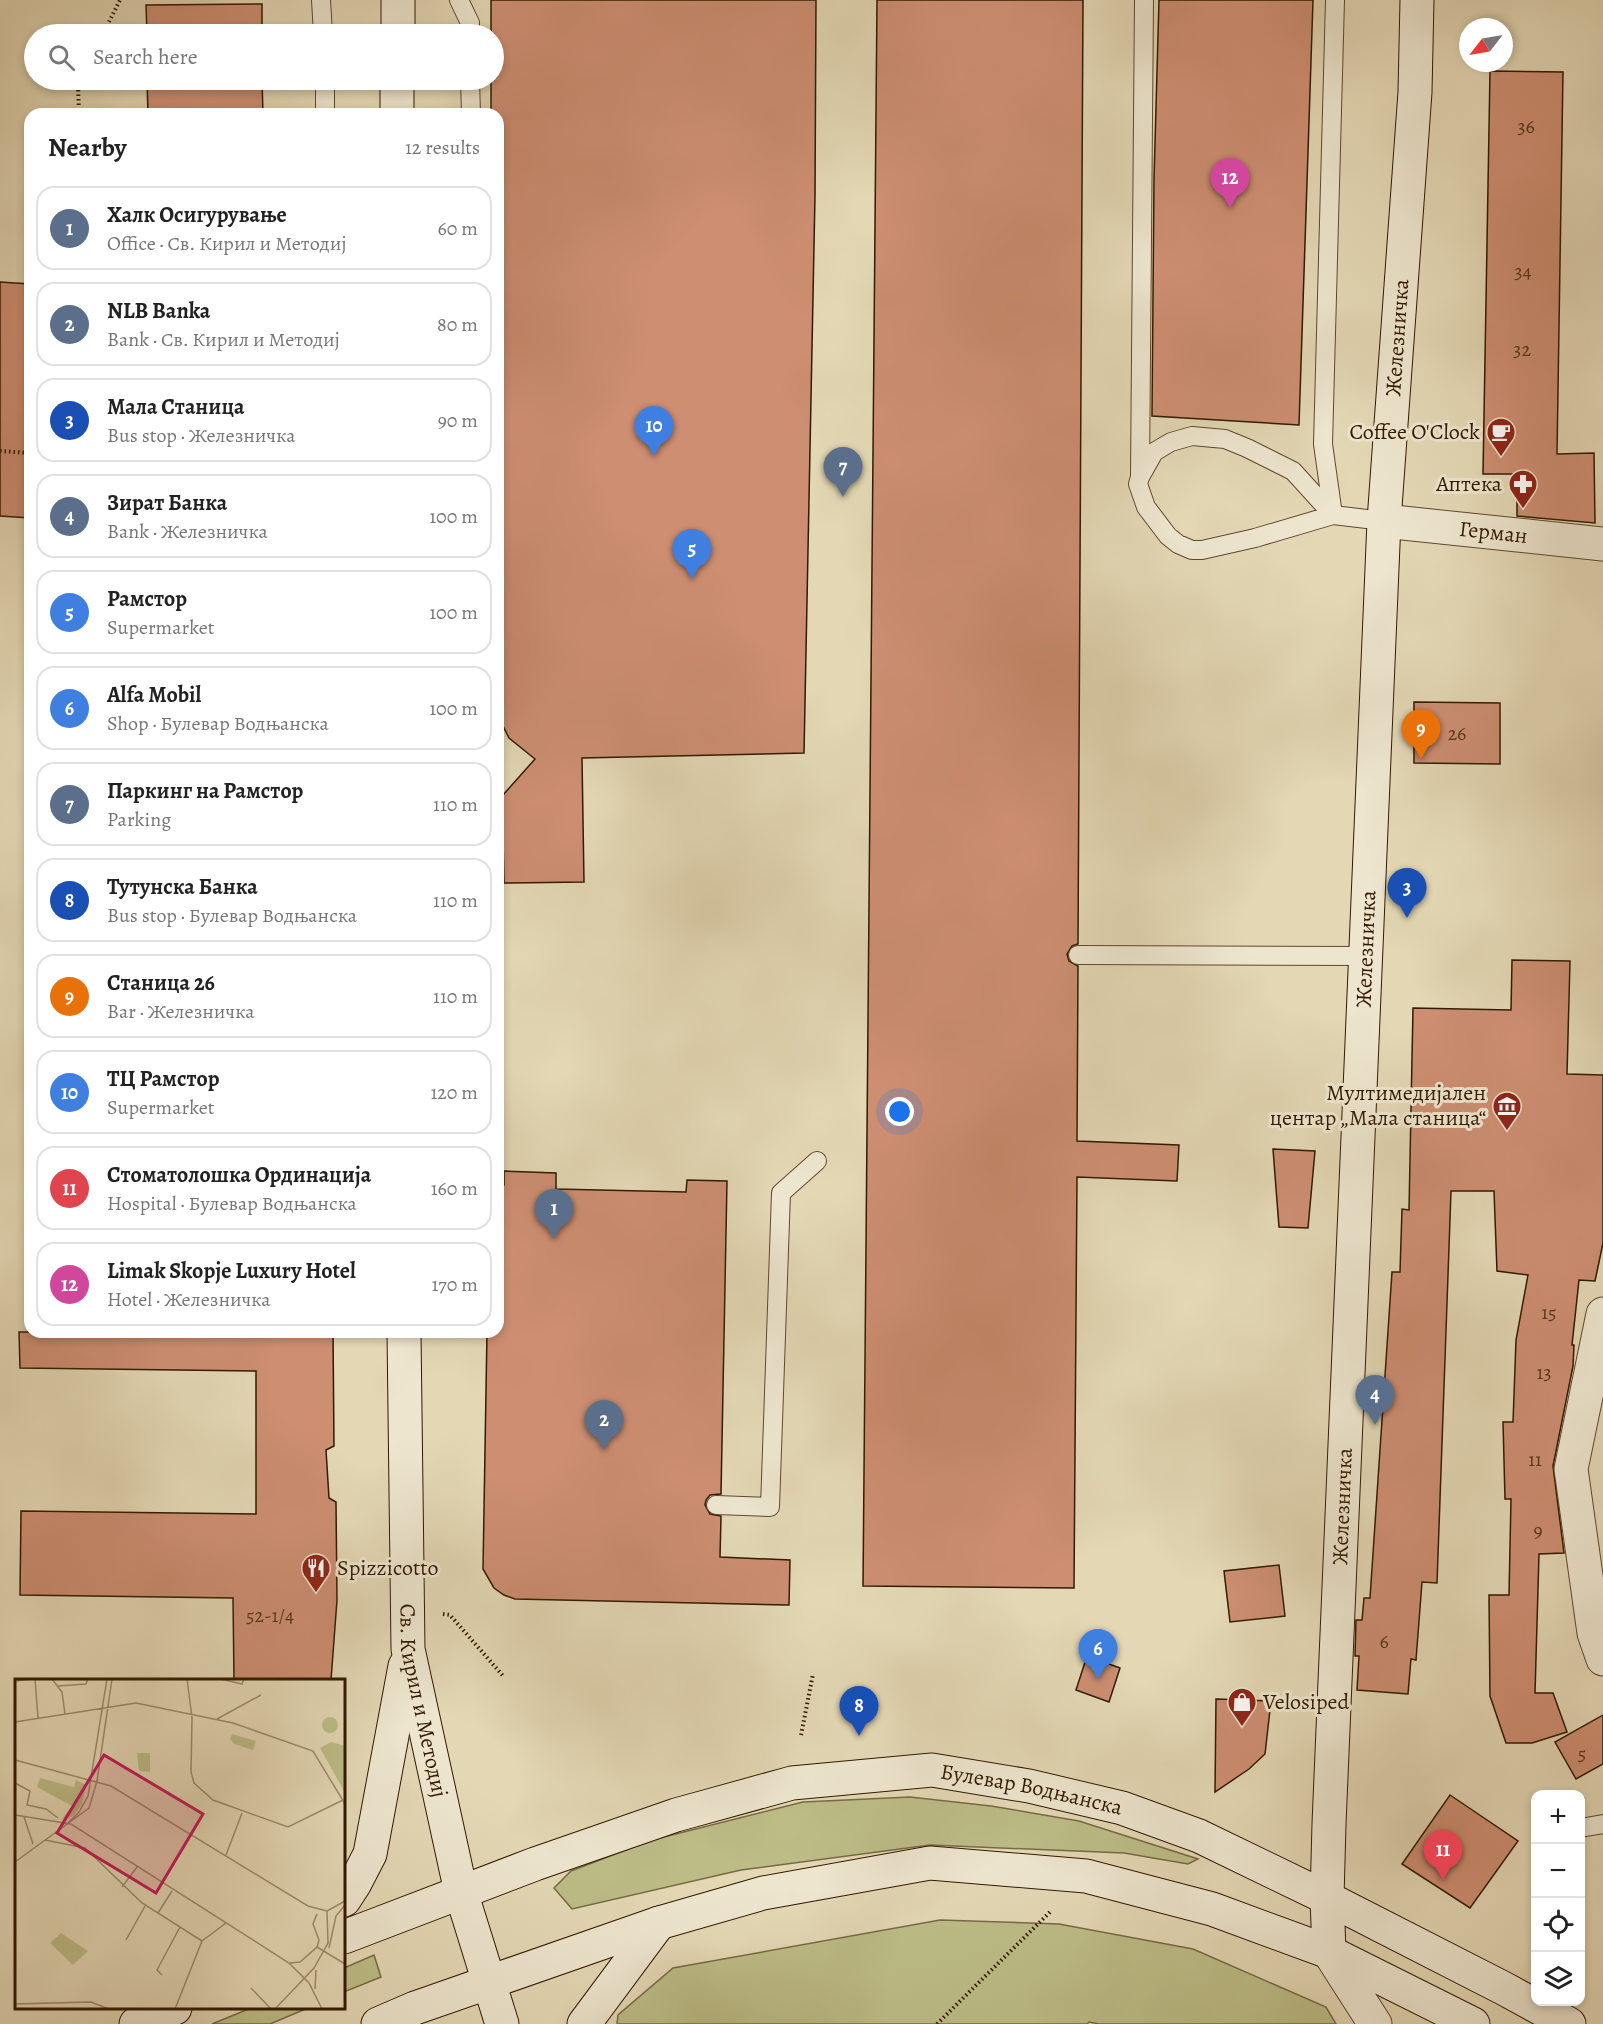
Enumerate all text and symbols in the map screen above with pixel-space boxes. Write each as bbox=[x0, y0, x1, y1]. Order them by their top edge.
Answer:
north arrow bbox=[1459, 18, 1513, 72]
search box bbox=[24, 24, 504, 90]
icon: search bbox=[45, 41, 78, 74]
text: Search here bbox=[93, 42, 198, 72]
house number: 36 bbox=[1517, 113, 1535, 140]
text: Nearby bbox=[48, 130, 127, 165]
text: 12 results bbox=[405, 134, 480, 161]
pin: 12 bbox=[1210, 158, 1250, 208]
text: Халк Осигурување bbox=[107, 200, 287, 230]
text: 1 bbox=[66, 215, 73, 242]
text: 60 m bbox=[438, 215, 478, 242]
text: Office · Св. Кирил и Методиј bbox=[107, 230, 346, 257]
house number: 34 bbox=[1514, 258, 1532, 285]
street label: Железничка bbox=[1378, 277, 1416, 397]
text: NLB Banka bbox=[107, 296, 211, 326]
text: 2 bbox=[65, 311, 74, 338]
text: 80 m bbox=[437, 311, 478, 338]
text: Bank · Св. Кирил и Методиј bbox=[107, 326, 340, 353]
house number: 32 bbox=[1513, 336, 1531, 363]
text: Мала Станица bbox=[107, 392, 244, 422]
pin: 10 bbox=[634, 406, 674, 456]
text: 3 bbox=[65, 407, 74, 434]
text: 90 m bbox=[438, 407, 478, 434]
cafe icon: Coffee O'Clock bbox=[1485, 416, 1517, 458]
place label: Coffee O'Clock bbox=[1349, 417, 1480, 447]
text: Bus stop · Железничка bbox=[107, 422, 295, 449]
pin: 7 bbox=[824, 448, 862, 497]
pharmacy icon: Аптека bbox=[1507, 468, 1539, 510]
place label: Аптека bbox=[1435, 469, 1503, 499]
text: Зират Банка bbox=[107, 488, 227, 518]
text: 4 bbox=[65, 503, 74, 530]
text: 100 m bbox=[429, 503, 478, 530]
street label: Герман bbox=[1458, 514, 1529, 551]
text: Bank · Железничка bbox=[107, 518, 268, 545]
pin: 5 bbox=[672, 530, 712, 579]
text: Рамстор bbox=[107, 584, 187, 614]
text: 5 bbox=[65, 599, 74, 626]
text: 100 m bbox=[429, 599, 478, 626]
text: Supermarket bbox=[107, 614, 214, 641]
text: Alfa Mobil bbox=[107, 680, 201, 710]
text: 6 bbox=[65, 695, 74, 722]
text: 100 m bbox=[429, 695, 478, 722]
text: Shop · Булевар Водњанска bbox=[107, 710, 329, 737]
pin: 9 bbox=[1402, 710, 1440, 759]
house number: 26 bbox=[1448, 720, 1466, 747]
text: Паркинг на Рамстор bbox=[107, 776, 303, 806]
text: 7 bbox=[65, 791, 74, 818]
text: 110 m bbox=[433, 791, 478, 818]
text: Parking bbox=[107, 806, 171, 833]
pin: 3 bbox=[1388, 868, 1426, 918]
text: Тутунска Банка bbox=[107, 872, 258, 902]
text: 8 bbox=[65, 887, 74, 914]
text: 110 m bbox=[433, 887, 478, 914]
street label: Железничка bbox=[1348, 889, 1383, 1008]
text: Bus stop · Булевар Водњанска bbox=[107, 902, 357, 929]
text: Станица 26 bbox=[107, 968, 215, 998]
text: 9 bbox=[65, 983, 74, 1010]
text: 110 m bbox=[433, 983, 478, 1010]
text: Bar · Железничка bbox=[107, 998, 254, 1025]
text: ТЦ Рамстор bbox=[107, 1064, 219, 1094]
place label: Мултимедијален центар „Мала станица“ bbox=[1270, 1078, 1486, 1133]
text: 10 bbox=[61, 1079, 78, 1106]
text: 120 m bbox=[430, 1079, 478, 1106]
museum icon: Мултимедијален центар „Мала станица“ bbox=[1491, 1090, 1523, 1132]
text: Supermarket bbox=[107, 1094, 214, 1121]
your location bbox=[885, 1097, 914, 1126]
text: Стоматолошка Ординација bbox=[107, 1160, 371, 1190]
text: 11 bbox=[62, 1175, 77, 1202]
text: 160 m bbox=[431, 1175, 478, 1202]
text: Hospital · Булевар Водњанска bbox=[107, 1190, 357, 1217]
pin: 1 bbox=[534, 1190, 574, 1239]
text: Limak Skopje Luxury Hotel bbox=[107, 1256, 356, 1286]
text: 12 bbox=[61, 1271, 78, 1298]
text: 170 m bbox=[432, 1271, 478, 1298]
text: Hotel · Железничка bbox=[107, 1286, 271, 1313]
house number: 15 bbox=[1541, 1299, 1557, 1326]
house number: 13 bbox=[1536, 1359, 1552, 1386]
pin: 4 bbox=[1356, 1376, 1394, 1425]
pin: 2 bbox=[584, 1400, 624, 1450]
street label: Железничка bbox=[1325, 1446, 1360, 1566]
house number: 11 bbox=[1528, 1446, 1542, 1473]
house number: 9 bbox=[1533, 1517, 1543, 1544]
restaurant icon: Spizzicotto bbox=[300, 1552, 332, 1594]
place label: Spizzicotto bbox=[337, 1553, 438, 1583]
house number: 52-1/4 bbox=[246, 1602, 294, 1629]
street label: Св. Кирил и Методиј bbox=[392, 1603, 455, 1800]
house number: 6 bbox=[1379, 1628, 1389, 1655]
pin: 6 bbox=[1078, 1630, 1118, 1679]
inset map bbox=[15, 1679, 345, 2009]
pin: 8 bbox=[840, 1686, 878, 1736]
shop icon: Velosiped bbox=[1226, 1686, 1258, 1728]
place label: Velosiped bbox=[1262, 1687, 1349, 1717]
house number: 5 bbox=[1578, 1740, 1586, 1767]
street label: Булевар Водњанска bbox=[938, 1757, 1126, 1823]
map controls bbox=[1531, 1790, 1585, 2006]
button: + bbox=[1531, 1790, 1585, 1844]
pin: 11 bbox=[1424, 1830, 1462, 1880]
button: − bbox=[1531, 1844, 1585, 1898]
button: locate bbox=[1531, 1898, 1585, 1952]
button: layers bbox=[1531, 1952, 1585, 2006]

